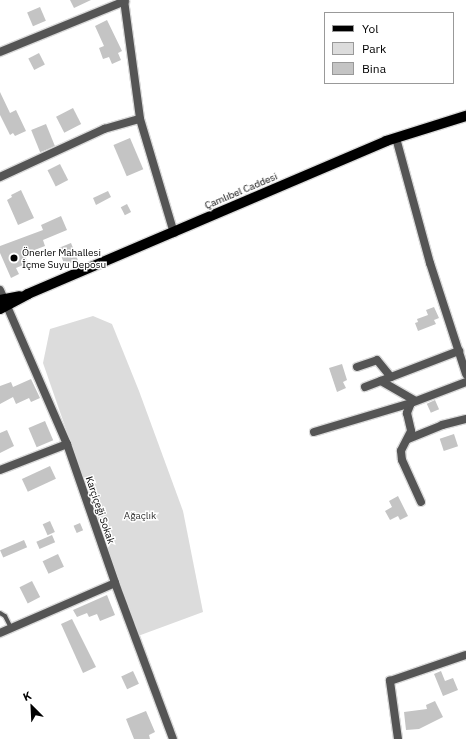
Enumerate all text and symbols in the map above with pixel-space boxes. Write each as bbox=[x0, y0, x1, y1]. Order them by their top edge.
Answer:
legend bbox=[324, 12, 454, 84]
text: Yol bbox=[362, 21, 379, 36]
text: Park bbox=[362, 41, 386, 56]
text: Bina bbox=[362, 61, 386, 76]
street label: Çamlıbel Caddesi bbox=[203, 170, 279, 212]
place label: Önerler Mahallesi İçme Suyu Deposu bbox=[22, 246, 106, 270]
marker: Önerler Mahallesi İçme Suyu Deposu bbox=[9, 253, 19, 263]
street label: Karçiçeği Sokak bbox=[83, 475, 117, 545]
park label: Ağaçlık bbox=[124, 510, 156, 522]
north arrow bbox=[12, 687, 52, 727]
text: K bbox=[21, 688, 33, 704]

